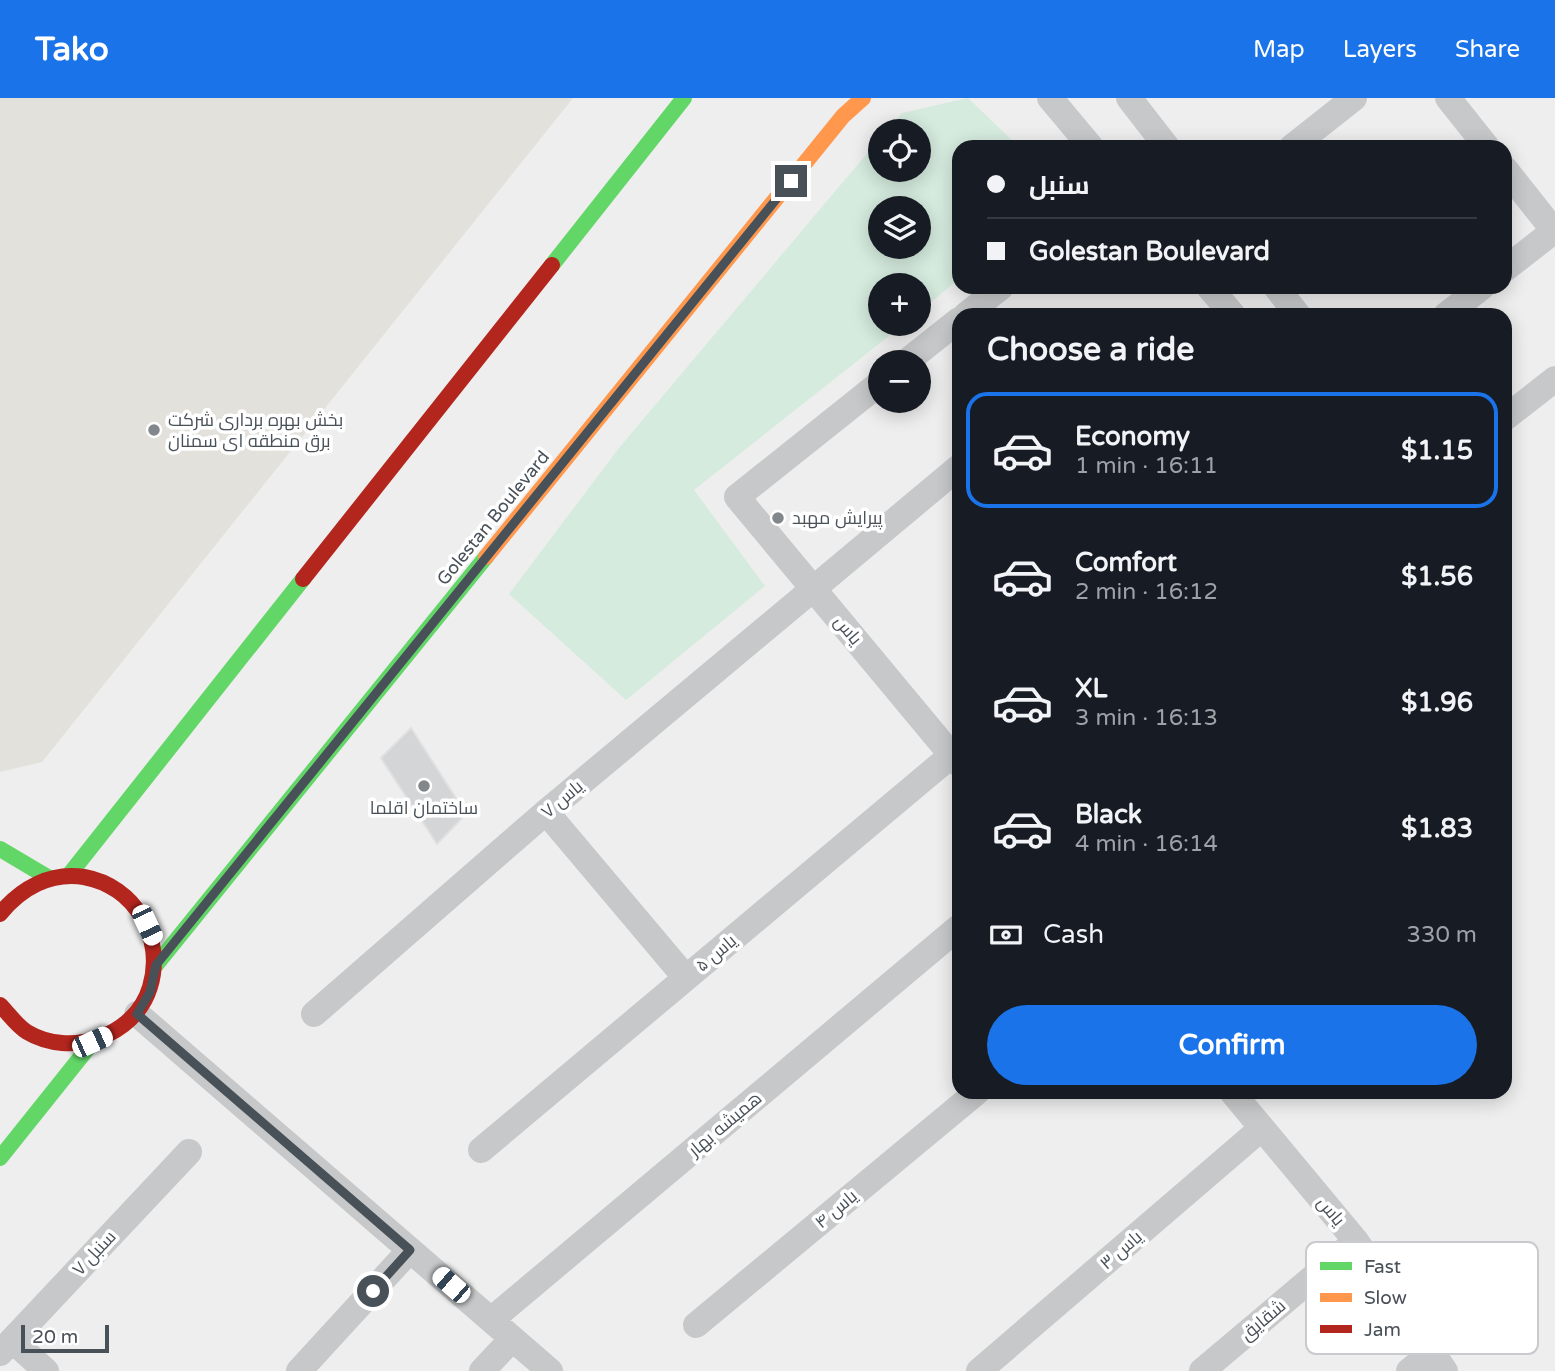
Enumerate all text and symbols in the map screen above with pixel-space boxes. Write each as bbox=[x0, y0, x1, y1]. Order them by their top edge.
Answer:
text: Tako bbox=[35, 30, 109, 69]
text: Map bbox=[1253, 35, 1305, 64]
text: Layers bbox=[1343, 35, 1417, 64]
text: Share bbox=[1455, 35, 1520, 64]
map controls bbox=[868, 119, 931, 413]
button: locate bbox=[868, 119, 931, 182]
route end bbox=[775, 165, 807, 197]
text: سنبل bbox=[1029, 170, 1090, 201]
button: layers bbox=[868, 196, 931, 259]
text: Golestan Boulevard bbox=[1029, 236, 1270, 267]
button: + bbox=[868, 273, 931, 336]
text: Choose a ride bbox=[987, 331, 1194, 369]
button: − bbox=[868, 350, 931, 413]
place label: بخش بهره برداری شرکت برق منطقه ای سمنان bbox=[168, 409, 343, 453]
icon: car bbox=[991, 419, 1054, 482]
text: Economy bbox=[1075, 421, 1190, 452]
marker: بخش بهره برداری شرکت برق منطقه ای سمنان bbox=[146, 422, 162, 438]
text: $1.15 bbox=[1401, 435, 1473, 466]
street label: Golestan Boulevard bbox=[432, 446, 554, 590]
text: 1 min · 16:11 bbox=[1075, 452, 1218, 480]
place label: پیرایش مهبد bbox=[792, 507, 883, 530]
marker: پیرایش مهبد bbox=[770, 510, 786, 526]
icon: car bbox=[991, 545, 1054, 608]
text: Comfort bbox=[1075, 547, 1177, 578]
text: $1.56 bbox=[1401, 561, 1473, 592]
text: 2 min · 16:12 bbox=[1075, 578, 1218, 606]
street label: یاس bbox=[829, 611, 867, 649]
icon: car bbox=[991, 671, 1054, 734]
text: XL bbox=[1075, 673, 1107, 704]
text: $1.96 bbox=[1401, 687, 1473, 718]
text: 3 min · 16:13 bbox=[1075, 704, 1218, 732]
street label: یاس ۷ bbox=[537, 775, 588, 823]
marker: ساختمان اقلما bbox=[416, 778, 432, 794]
place label: ساختمان اقلما bbox=[370, 797, 478, 819]
icon: car bbox=[991, 797, 1054, 860]
text: Black bbox=[1075, 799, 1142, 830]
text: $1.83 bbox=[1401, 813, 1473, 844]
text: 4 min · 16:14 bbox=[1075, 830, 1218, 858]
car bbox=[129, 902, 166, 948]
icon: cash bbox=[987, 916, 1025, 954]
text: Cash bbox=[1043, 919, 1104, 950]
text: 330 m bbox=[1407, 921, 1477, 949]
street label: یاس ۵ bbox=[691, 930, 741, 976]
button: Confirm bbox=[987, 1005, 1477, 1085]
car bbox=[69, 1024, 116, 1060]
street label: همیشه بهار bbox=[683, 1087, 766, 1162]
street label: یاس ۴ bbox=[810, 1185, 862, 1233]
street label: یاس bbox=[1312, 1192, 1350, 1230]
street label: سنبل ۷ bbox=[68, 1226, 120, 1280]
street label: یاس ۳ bbox=[1095, 1226, 1147, 1274]
legend bbox=[1306, 1242, 1538, 1354]
text: Fast bbox=[1364, 1256, 1401, 1278]
car bbox=[429, 1263, 474, 1307]
route start bbox=[357, 1275, 389, 1307]
text: Slow bbox=[1364, 1287, 1407, 1309]
street label: شقایق bbox=[1236, 1295, 1291, 1346]
text: Jam bbox=[1364, 1319, 1401, 1341]
scale bar bbox=[21, 1322, 108, 1354]
text: 20 m bbox=[32, 1326, 78, 1348]

